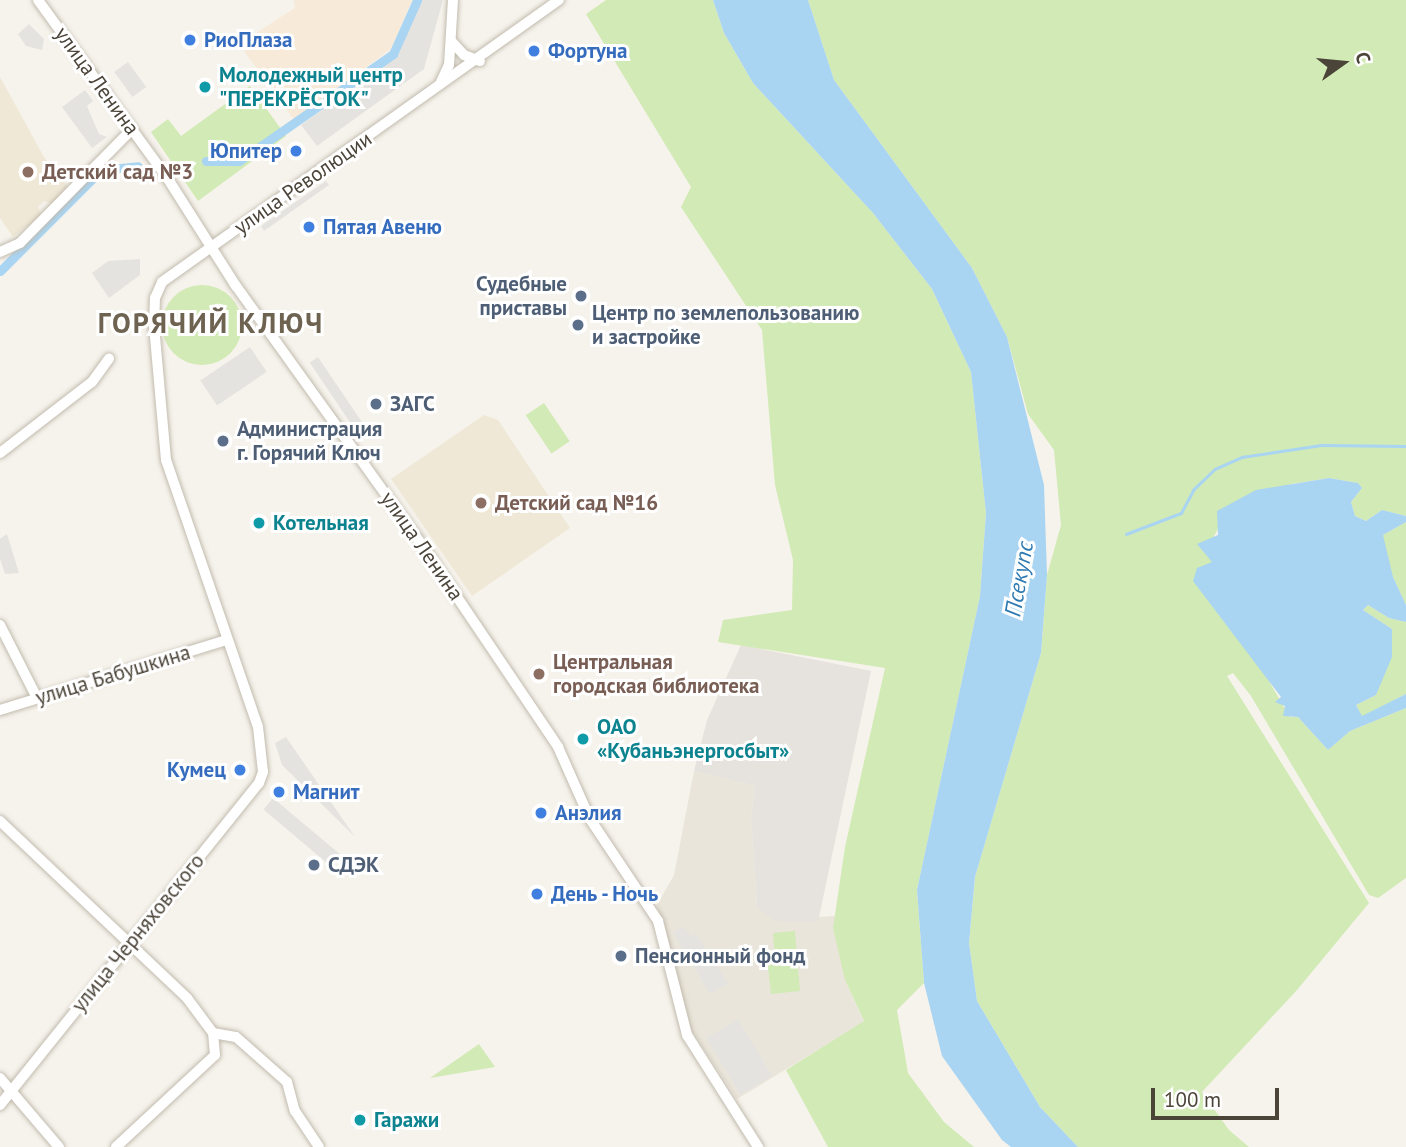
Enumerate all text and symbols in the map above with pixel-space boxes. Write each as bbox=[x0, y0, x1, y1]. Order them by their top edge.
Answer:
street label: улица Ленина bbox=[49, 22, 145, 140]
place label: РиоПлаза bbox=[204, 27, 292, 53]
north arrow bbox=[1308, 28, 1378, 98]
marker: РиоПлаза bbox=[182, 32, 198, 48]
place label: Фортуна bbox=[548, 38, 627, 64]
marker: Фортуна bbox=[526, 43, 542, 59]
text: С bbox=[1350, 49, 1376, 66]
place label: Молодежный центр "ПЕРЕКРЁСТОК" bbox=[219, 62, 403, 112]
marker: Молодежный центр "ПЕРЕКРЁСТОК" bbox=[197, 79, 213, 95]
street label: улица Революции bbox=[229, 126, 377, 240]
place label: Юпитер bbox=[210, 138, 282, 164]
marker: Юпитер bbox=[288, 143, 304, 159]
place label: Детский сад №3 bbox=[42, 159, 193, 185]
marker: Детский сад №3 bbox=[20, 164, 36, 180]
place label: Пятая Авеню bbox=[323, 214, 443, 240]
marker: Пятая Авеню bbox=[301, 219, 317, 235]
place label: Судебные приставы bbox=[476, 271, 567, 321]
marker: Судебные приставы bbox=[573, 288, 589, 304]
place label: Центр по землепользованию и застройке bbox=[592, 300, 859, 350]
district label: ГОРЯЧИЙ КЛЮЧ bbox=[99, 306, 323, 340]
marker: Центр по землепользованию и застройке bbox=[570, 317, 586, 333]
place label: ЗАГС bbox=[390, 391, 435, 417]
marker: ЗАГС bbox=[368, 396, 384, 412]
place label: Администрация г. Горячий Ключ bbox=[237, 416, 382, 466]
marker: Администрация г. Горячий Ключ bbox=[215, 433, 231, 449]
street label: улица Ленина bbox=[375, 487, 469, 605]
place label: Детский сад №16 bbox=[495, 490, 658, 516]
marker: Детский сад №16 bbox=[473, 495, 489, 511]
place label: Котельная bbox=[273, 510, 369, 536]
marker: Котельная bbox=[251, 515, 267, 531]
water label: Псекупс bbox=[999, 539, 1039, 619]
street label: улица Бабушкина bbox=[33, 639, 193, 711]
place label: Центральная городская библиотека bbox=[553, 649, 760, 699]
marker: Центральная городская библиотека bbox=[531, 666, 547, 682]
place label: ОАО «Кубаньэнергосбыт» bbox=[597, 714, 789, 764]
marker: ОАО «Кубаньэнергосбыт» bbox=[575, 731, 591, 747]
place label: Кумец bbox=[167, 757, 226, 783]
marker: Кумец bbox=[232, 762, 248, 778]
place label: Магнит bbox=[293, 779, 360, 805]
marker: Магнит bbox=[271, 784, 287, 800]
place label: Анэлия bbox=[555, 800, 621, 826]
marker: Анэлия bbox=[533, 805, 549, 821]
street label: улица Черняховского bbox=[66, 849, 210, 1017]
place label: СДЭК bbox=[328, 852, 379, 878]
marker: СДЭК bbox=[306, 857, 322, 873]
place label: День - Ночь bbox=[551, 881, 661, 907]
marker: День - Ночь bbox=[529, 886, 545, 902]
place label: Пенсионный фонд bbox=[635, 943, 805, 969]
marker: Пенсионный фонд bbox=[613, 948, 629, 964]
scale bar bbox=[1154, 1074, 1282, 1118]
text: 100 m bbox=[1164, 1086, 1221, 1113]
place label: Гаражи bbox=[374, 1107, 439, 1133]
marker: Гаражи bbox=[352, 1112, 368, 1128]

